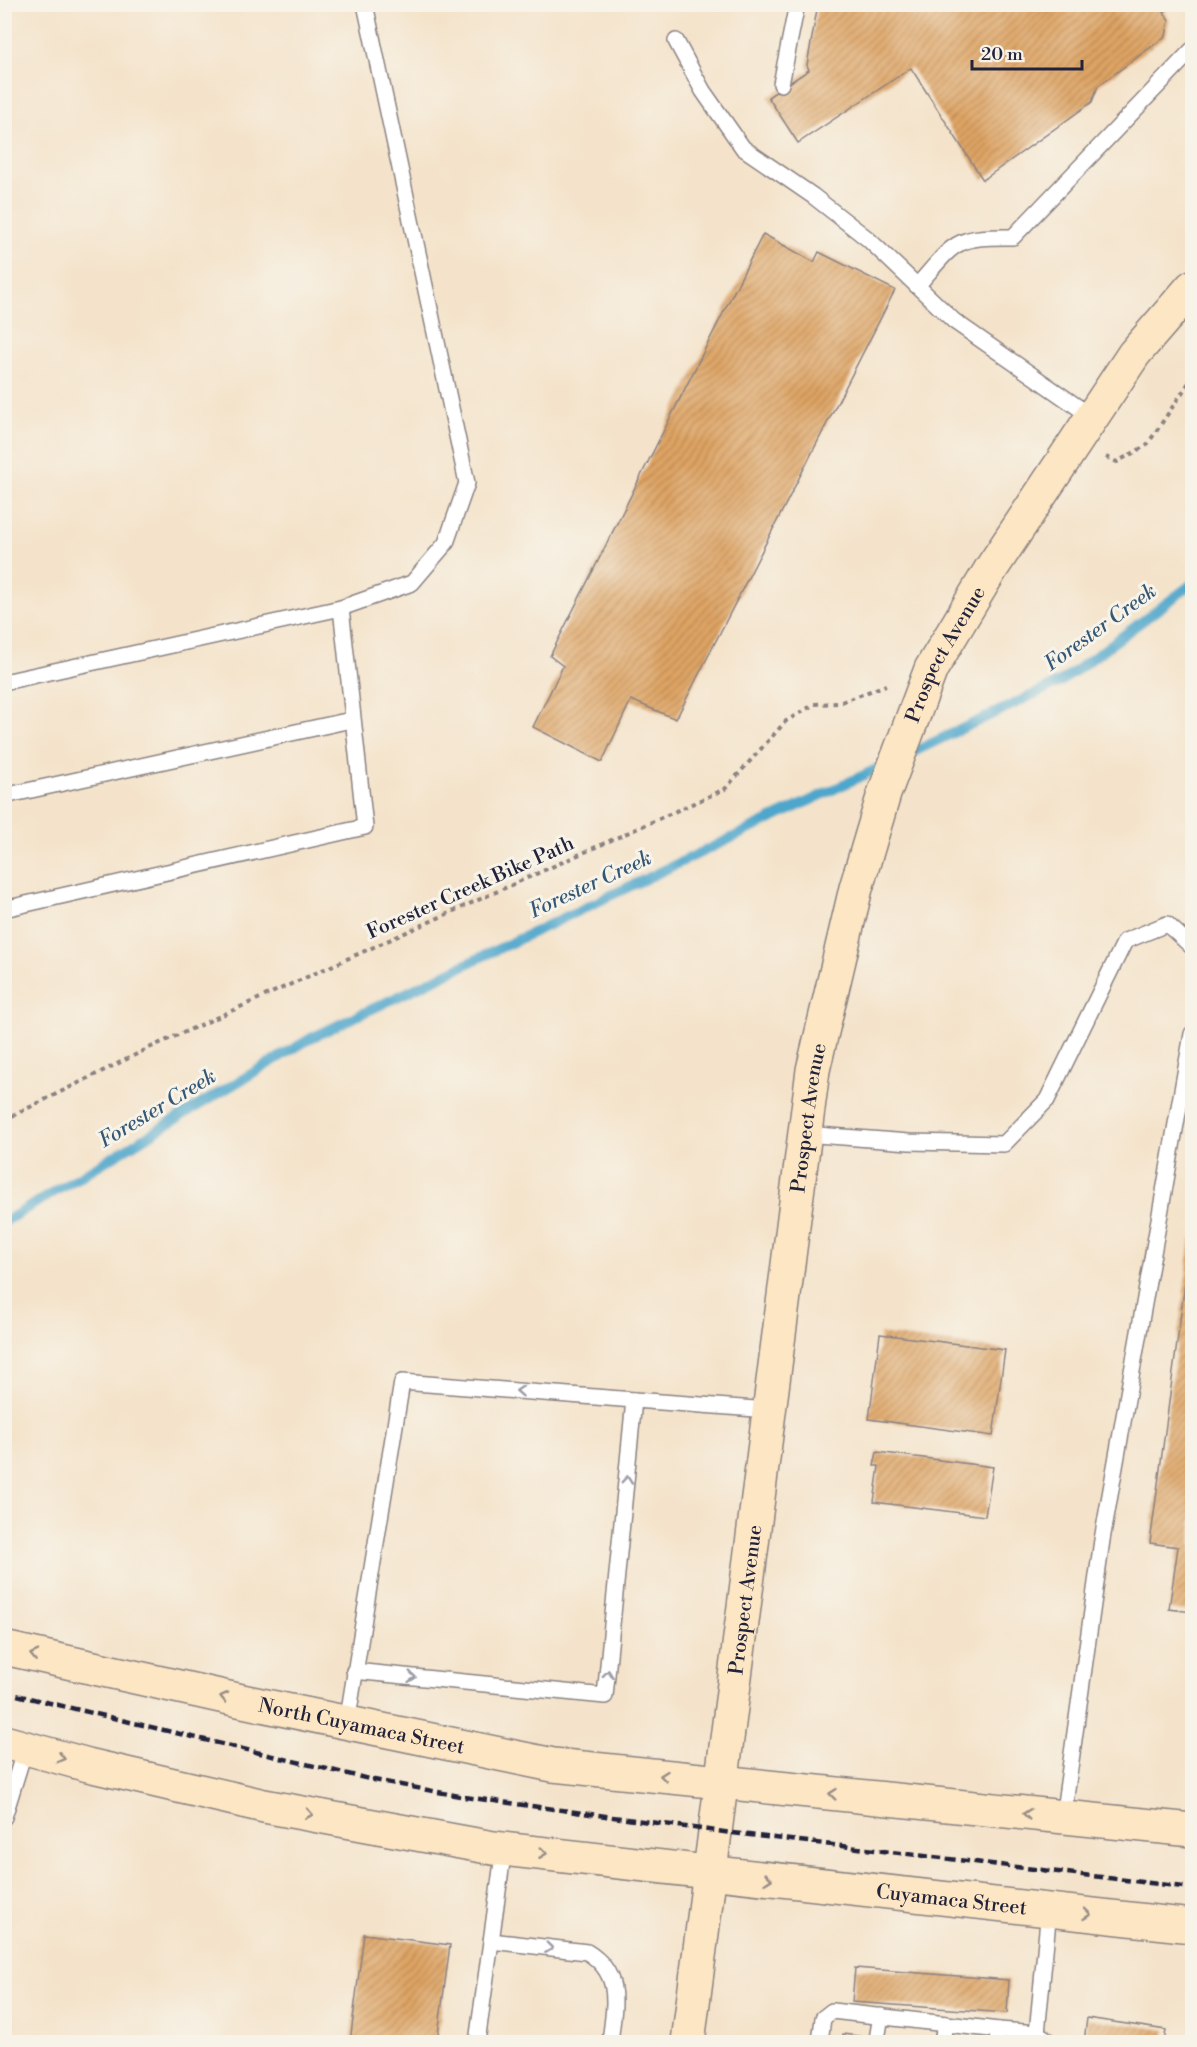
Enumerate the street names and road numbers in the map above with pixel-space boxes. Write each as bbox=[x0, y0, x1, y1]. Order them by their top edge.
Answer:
street label: Prospect Avenue bbox=[901, 582, 992, 727]
street label: Forester Creek Bike Path bbox=[363, 831, 578, 945]
street label: Prospect Avenue bbox=[786, 1041, 833, 1194]
street label: Prospect Avenue bbox=[724, 1523, 768, 1676]
street label: North Cuyamaca Street bbox=[256, 1694, 467, 1760]
street label: Cuyamaca Street bbox=[875, 1880, 1028, 1921]

